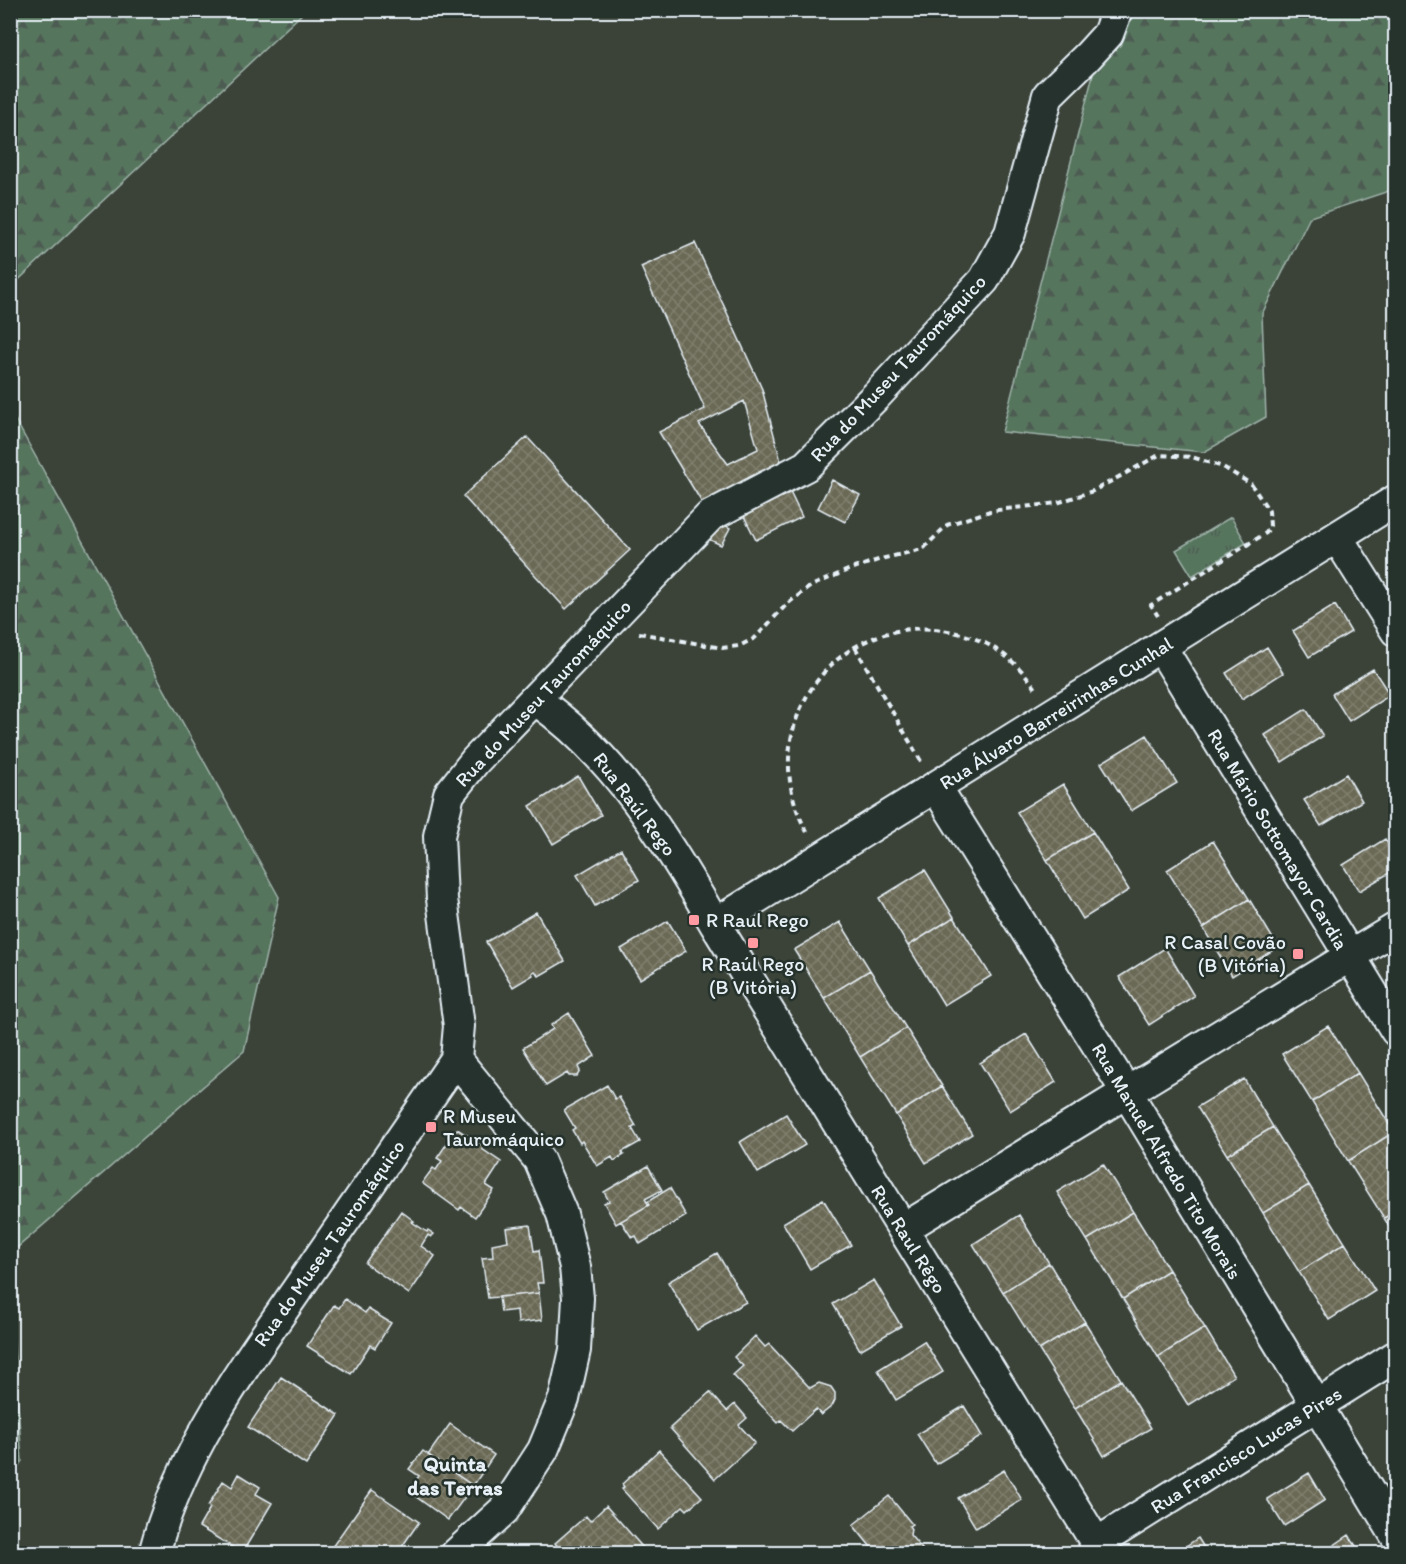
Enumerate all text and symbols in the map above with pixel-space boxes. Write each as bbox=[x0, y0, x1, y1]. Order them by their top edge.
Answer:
street label: Rua do Museu Tauromáquico bbox=[805, 269, 991, 467]
street label: Rua do Museu Tauromáquico bbox=[450, 594, 636, 792]
street label: Rua Álvaro Barreirinhas Cunhal bbox=[935, 631, 1177, 795]
street label: Rua Mário Sottomayor Cardia bbox=[1202, 724, 1354, 954]
street label: Rua Raúl Rego bbox=[588, 747, 682, 861]
place label: R Raul Rego bbox=[706, 908, 809, 932]
marker: R Raul Rego bbox=[687, 913, 701, 927]
place label: R Casal Covão (B Vitória) bbox=[1164, 930, 1286, 977]
marker: R Raúl Rego (B Vitória) bbox=[746, 936, 760, 950]
marker: R Casal Covão (B Vitória) bbox=[1291, 947, 1305, 961]
place label: R Raúl Rego (B Vitória) bbox=[702, 952, 804, 999]
street label: Rua Manuel Alfredo Tito Morais bbox=[1087, 1038, 1247, 1284]
place label: R Museu Tauromáquico bbox=[443, 1104, 564, 1151]
marker: R Museu Tauromáquico bbox=[424, 1120, 438, 1134]
street label: Rua do Museu Tauromáquico bbox=[248, 1135, 410, 1351]
street label: Rua Raul Rêgo bbox=[866, 1180, 952, 1298]
street label: Rua Francisco Lucas Pires bbox=[1146, 1381, 1346, 1519]
district label: Quinta das Terras bbox=[407, 1451, 503, 1500]

